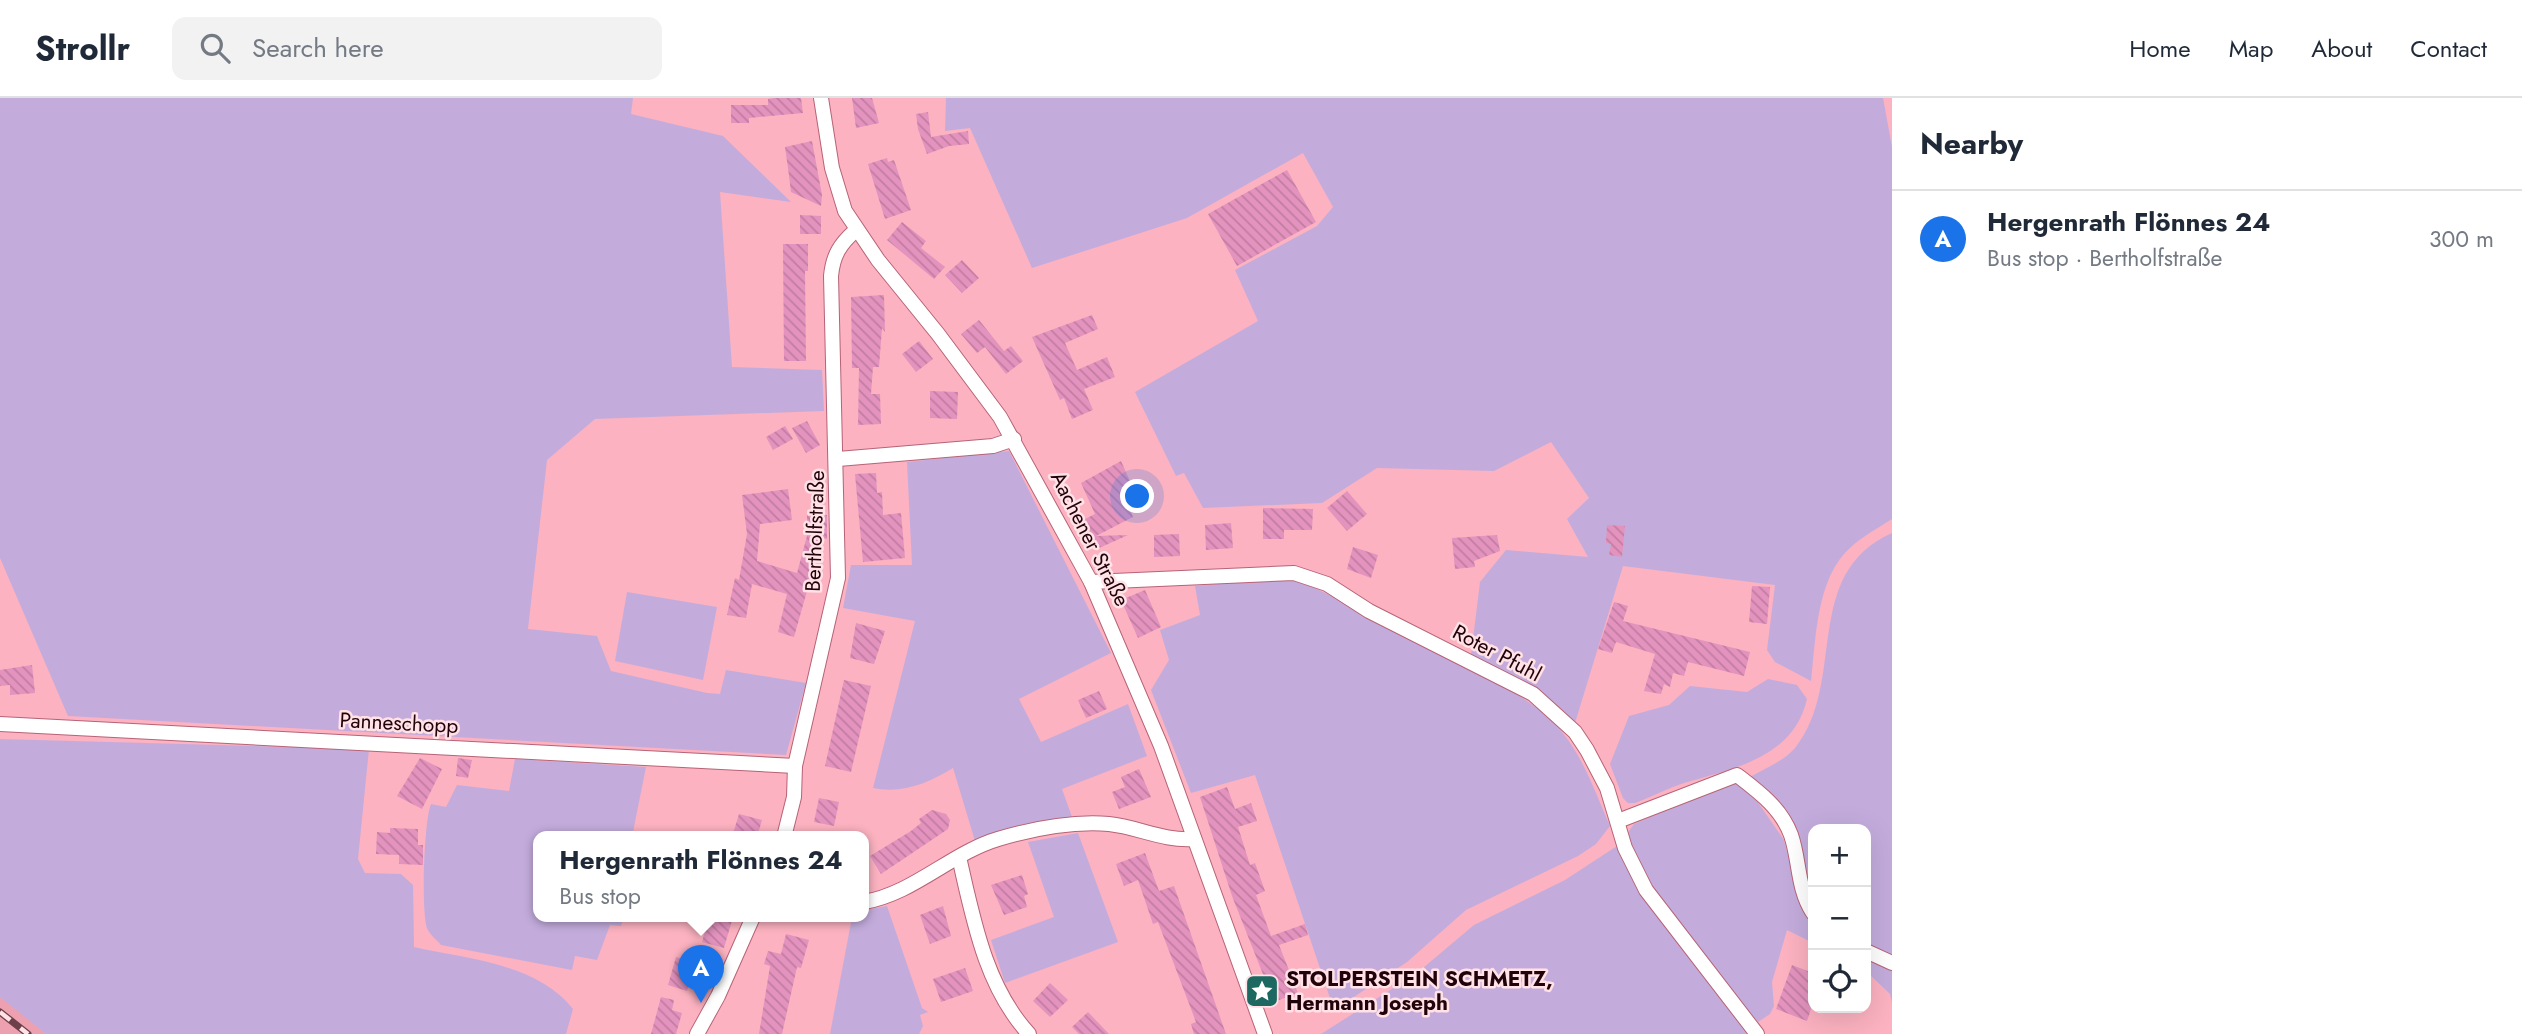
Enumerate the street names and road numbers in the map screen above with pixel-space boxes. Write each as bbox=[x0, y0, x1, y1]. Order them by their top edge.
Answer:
street label: Aachener Straße bbox=[1043, 466, 1137, 612]
street label: Bertholfstraße bbox=[798, 470, 832, 592]
street label: Roter Pfuhl bbox=[1447, 617, 1547, 689]
street label: Panneschopp bbox=[339, 705, 459, 741]

